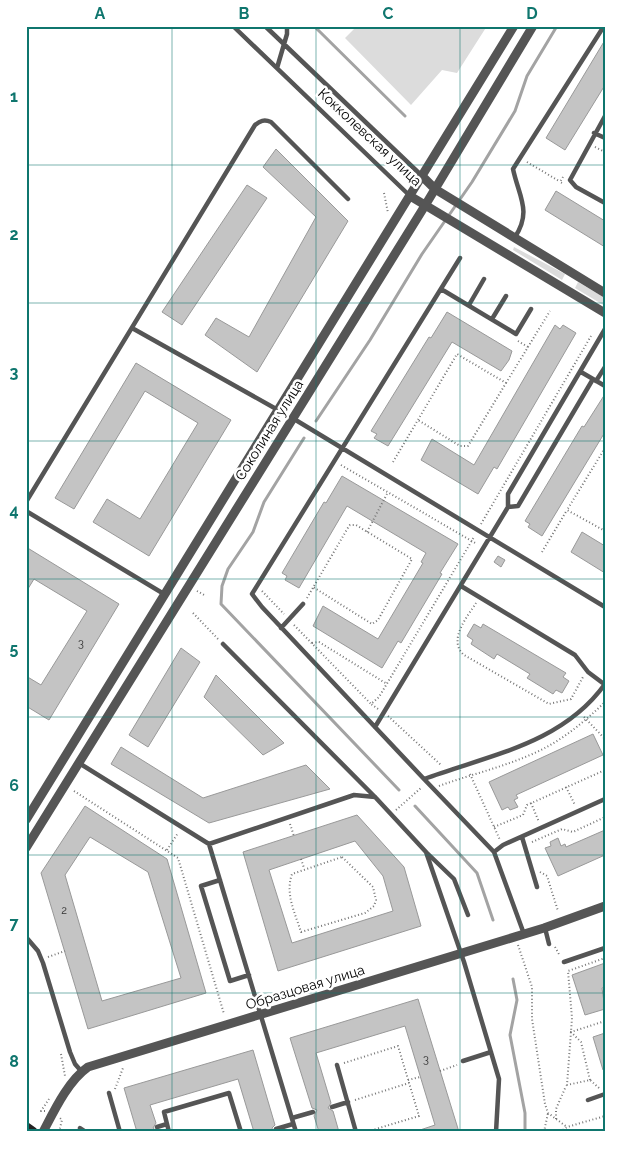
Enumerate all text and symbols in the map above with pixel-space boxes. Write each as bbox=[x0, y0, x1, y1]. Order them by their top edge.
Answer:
text: A bbox=[95, 4, 106, 23]
text: B bbox=[239, 4, 250, 23]
text: C bbox=[383, 4, 394, 23]
text: D bbox=[526, 4, 538, 23]
street label: Кокколевская улица bbox=[315, 85, 425, 189]
text: 1 bbox=[10, 87, 18, 106]
text: 2 bbox=[9, 225, 19, 244]
text: 3 bbox=[10, 363, 19, 382]
street label: Соколиная улица bbox=[232, 377, 306, 483]
text: 4 bbox=[9, 501, 19, 520]
house number: 3 bbox=[78, 637, 84, 650]
text: 5 bbox=[10, 639, 19, 658]
text: 6 bbox=[9, 776, 19, 795]
house number: 2 bbox=[61, 904, 67, 917]
text: 7 bbox=[10, 914, 19, 933]
street label: Образцовая улица bbox=[244, 961, 366, 1013]
text: 8 bbox=[9, 1052, 19, 1071]
house number: 3 bbox=[423, 1053, 429, 1066]

